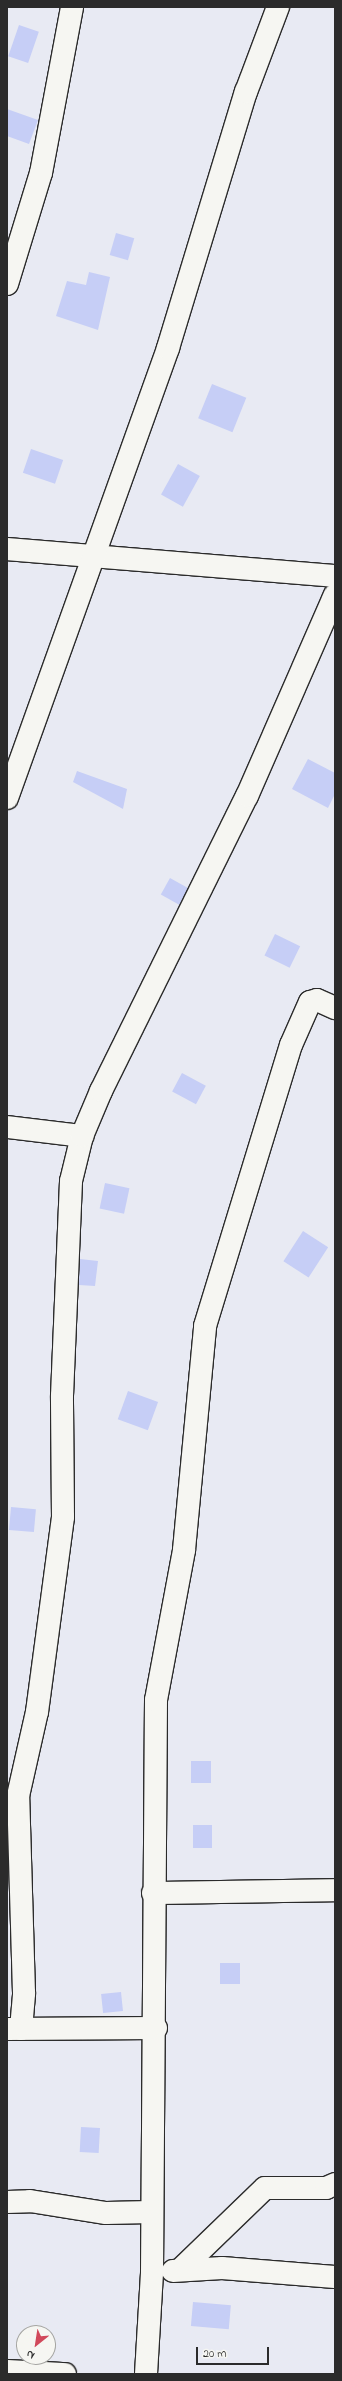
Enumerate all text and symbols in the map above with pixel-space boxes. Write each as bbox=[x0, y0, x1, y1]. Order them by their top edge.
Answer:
north arrow bbox=[16, 2325, 56, 2365]
scale bar bbox=[198, 2339, 271, 2365]
text: 20 m bbox=[203, 2345, 226, 2363]
text: N bbox=[23, 2346, 38, 2363]

